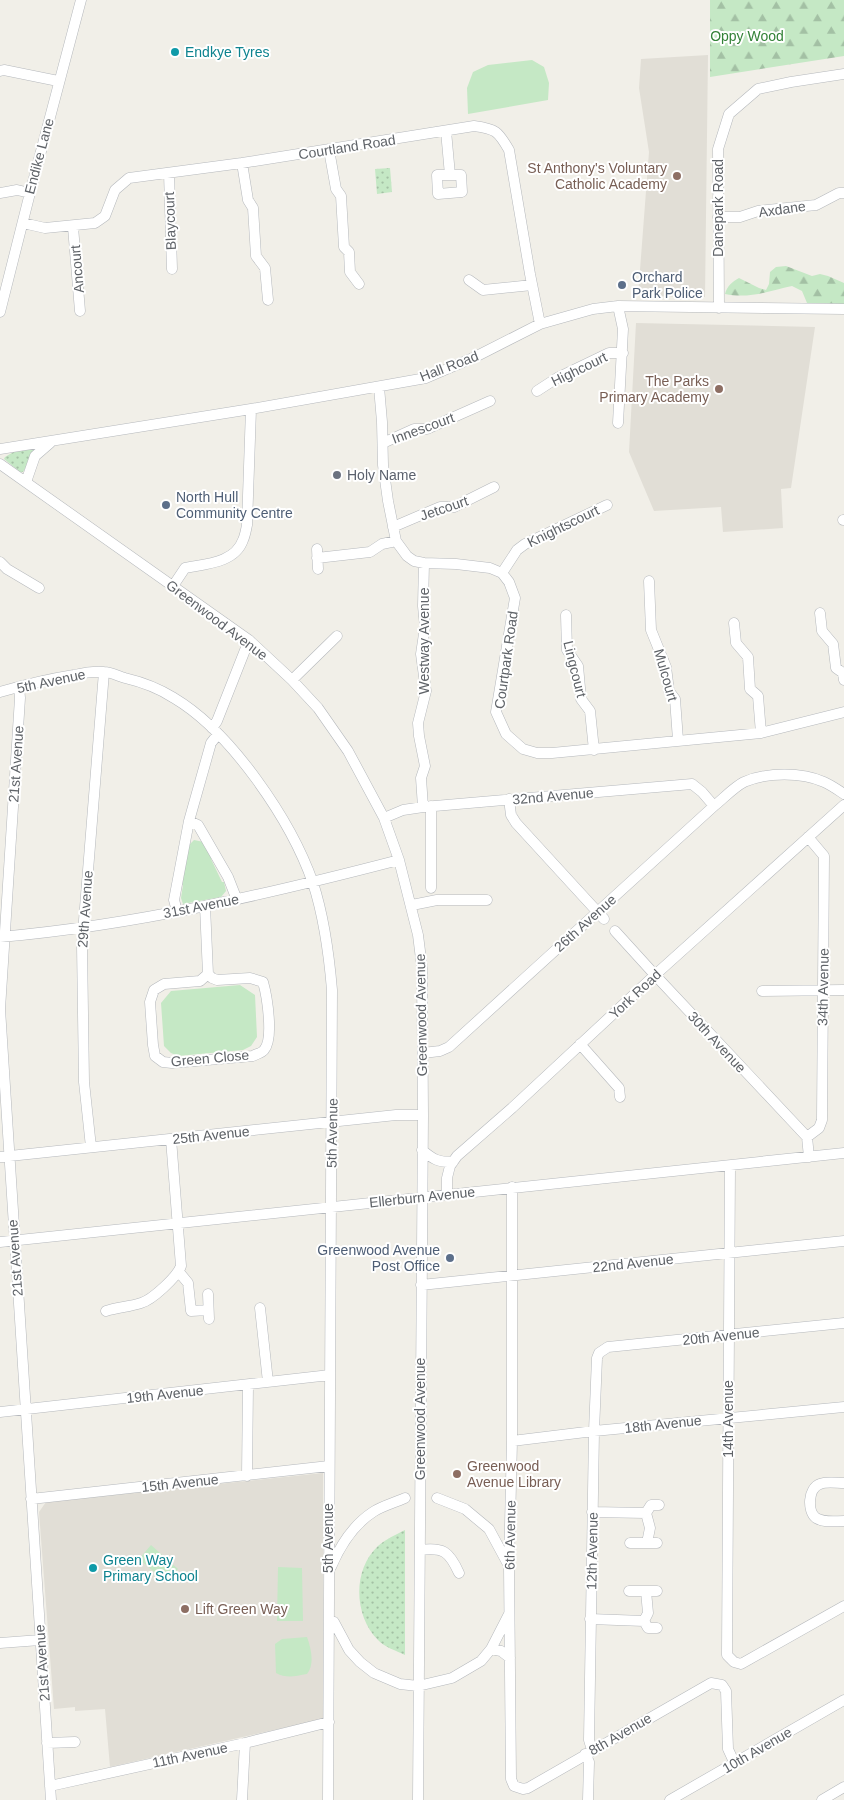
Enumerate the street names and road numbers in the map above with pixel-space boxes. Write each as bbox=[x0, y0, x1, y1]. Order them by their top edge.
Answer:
street label: Endike Lane bbox=[21, 116, 57, 196]
street label: Courtland Road bbox=[297, 131, 397, 163]
street label: Danepark Road bbox=[710, 159, 726, 257]
street label: Blaycourt bbox=[161, 191, 179, 250]
street label: Axdane bbox=[757, 198, 807, 220]
street label: Ancourt bbox=[67, 244, 87, 294]
street label: Hall Road bbox=[417, 348, 481, 384]
street label: Highcourt bbox=[549, 349, 610, 389]
street label: Innescourt bbox=[390, 409, 457, 447]
street label: Jetcourt bbox=[418, 492, 470, 524]
street label: Knightscourt bbox=[525, 502, 602, 550]
street label: Greenwood Avenue bbox=[163, 577, 271, 663]
street label: Westway Avenue bbox=[416, 587, 432, 694]
street label: Courtpark Road bbox=[491, 610, 521, 710]
street label: Lingcourt bbox=[560, 639, 590, 699]
street label: Mulcourt bbox=[651, 647, 681, 703]
street label: 5th Avenue bbox=[15, 666, 87, 696]
street label: 21st Avenue bbox=[5, 725, 27, 803]
street label: 32nd Avenue bbox=[512, 784, 594, 808]
street label: 29th Avenue bbox=[74, 870, 96, 948]
street label: 31st Avenue bbox=[162, 891, 240, 921]
street label: 26th Avenue bbox=[551, 891, 619, 955]
street label: 34th Avenue bbox=[814, 948, 832, 1026]
street label: Greenwood Avenue bbox=[412, 953, 430, 1076]
street label: York Road bbox=[606, 966, 664, 1022]
street label: 30th Avenue bbox=[685, 1008, 749, 1076]
street label: Green Close bbox=[170, 1047, 250, 1069]
street label: 5th Avenue bbox=[323, 1098, 341, 1168]
street label: 25th Avenue bbox=[172, 1123, 251, 1147]
street label: Ellerburn Avenue bbox=[368, 1183, 476, 1211]
street label: 21st Avenue bbox=[4, 1219, 26, 1297]
street label: 22nd Avenue bbox=[592, 1251, 675, 1275]
street label: 20th Avenue bbox=[682, 1324, 761, 1348]
street label: Greenwood Avenue bbox=[412, 1357, 428, 1480]
street label: 14th Avenue bbox=[720, 1380, 736, 1458]
street label: 19th Avenue bbox=[126, 1382, 205, 1406]
street label: 18th Avenue bbox=[624, 1412, 703, 1436]
street label: 15th Avenue bbox=[141, 1471, 220, 1495]
street label: 6th Avenue bbox=[501, 1500, 519, 1570]
street label: 5th Avenue bbox=[320, 1503, 336, 1573]
street label: 12th Avenue bbox=[583, 1512, 601, 1590]
street label: 21st Avenue bbox=[31, 1624, 53, 1702]
street label: 8th Avenue bbox=[586, 1710, 654, 1758]
street label: 10th Avenue bbox=[719, 1724, 795, 1776]
street label: 11th Avenue bbox=[151, 1739, 229, 1771]

